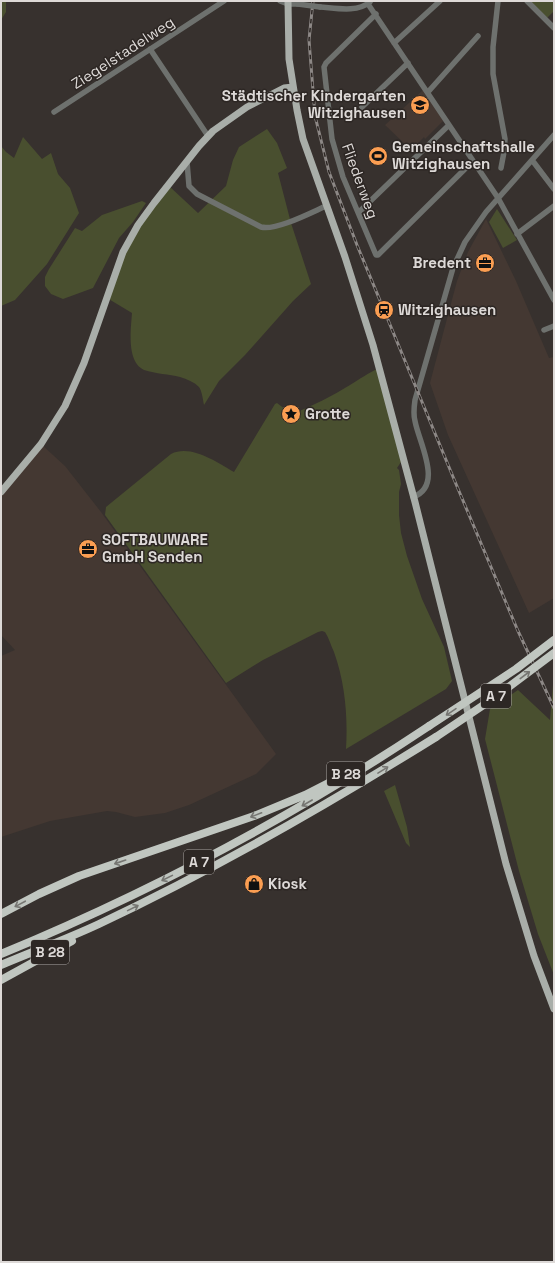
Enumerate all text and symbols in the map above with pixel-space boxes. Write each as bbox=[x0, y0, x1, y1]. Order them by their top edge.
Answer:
street label: Ziegelstadelweg bbox=[68, 12, 178, 93]
place label: Städtischer Kindergarten Witzighausen bbox=[222, 86, 406, 122]
school or university icon: Städtischer Kindergarten Witzighausen bbox=[409, 94, 431, 116]
place label: Gemeinschaftshalle Witzighausen bbox=[392, 137, 535, 173]
street label: Fliederweg bbox=[338, 141, 383, 221]
sports icon: Gemeinschaftshalle Witzighausen bbox=[367, 145, 389, 167]
office icon: Bredent bbox=[474, 252, 496, 274]
place label: Bredent bbox=[413, 253, 471, 272]
station icon: Witzighausen bbox=[373, 299, 395, 321]
place label: Witzighausen bbox=[398, 300, 496, 319]
place icon: Grotte bbox=[280, 403, 302, 425]
place label: Grotte bbox=[305, 404, 351, 423]
place label: SOFTBAUWARE GmbH Senden bbox=[102, 530, 208, 566]
office icon: SOFTBAUWARE GmbH Senden bbox=[77, 538, 99, 560]
one-way arrow bbox=[520, 671, 531, 679]
road number: A 7 bbox=[481, 684, 511, 708]
one-way arrow bbox=[446, 708, 457, 716]
road number: B 28 bbox=[327, 762, 365, 786]
one-way arrow bbox=[377, 766, 388, 774]
one-way arrow bbox=[301, 800, 313, 808]
one-way arrow bbox=[251, 812, 263, 820]
road number: A 7 bbox=[184, 850, 214, 874]
one-way arrow bbox=[115, 859, 127, 867]
shop icon: Kiosk bbox=[243, 873, 265, 895]
place label: Kiosk bbox=[268, 874, 307, 893]
one-way arrow bbox=[162, 875, 174, 882]
one-way arrow bbox=[14, 901, 26, 908]
one-way arrow bbox=[126, 904, 138, 911]
road number: B 28 bbox=[31, 940, 69, 964]

